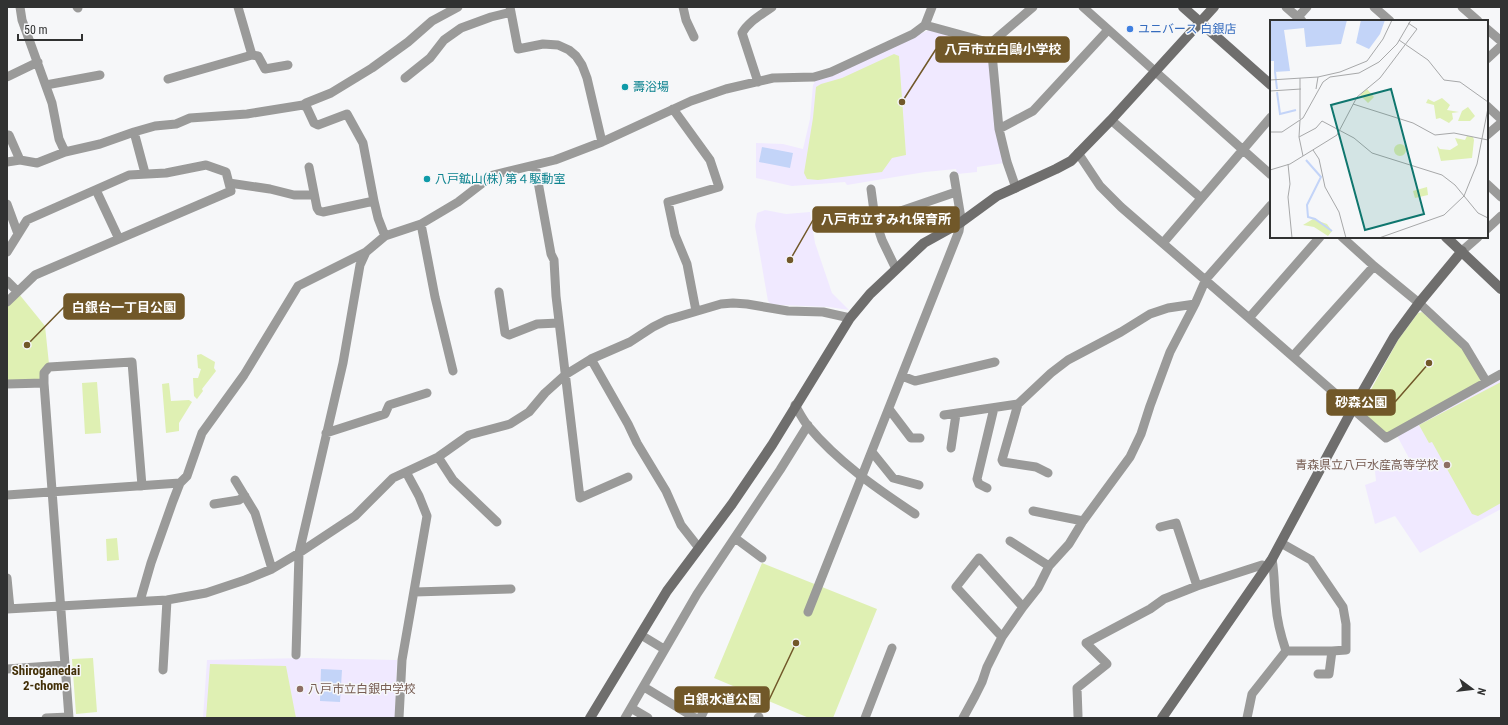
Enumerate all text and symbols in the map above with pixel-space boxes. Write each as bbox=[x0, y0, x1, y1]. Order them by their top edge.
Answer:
scale bar bbox=[18, 16, 82, 42]
inset map bbox=[1270, 20, 1488, 238]
place label: ユニバース 白銀店 bbox=[1138, 22, 1236, 36]
text: 50 m bbox=[24, 23, 48, 37]
marker: ユニバース 白銀店 bbox=[1125, 24, 1135, 34]
callout: 八戸市立白鷗小学校 bbox=[936, 37, 1069, 62]
text: 八戸市立白鷗小学校 bbox=[944, 42, 1062, 57]
place label: 壽浴場 bbox=[633, 80, 669, 94]
marker: 壽浴場 bbox=[620, 82, 630, 92]
place label: 八戸鉱山(株) 第４駆動室 bbox=[435, 172, 565, 186]
marker: 八戸鉱山(株) 第４駆動室 bbox=[422, 174, 432, 184]
callout: 八戸市立すみれ保育所 bbox=[813, 207, 959, 232]
text: 八戸市立すみれ保育所 bbox=[821, 212, 951, 227]
callout: 白銀台一丁目公園 bbox=[64, 294, 184, 319]
text: 白銀台一丁目公園 bbox=[72, 300, 176, 315]
callout: 砂森公園 bbox=[1327, 390, 1395, 415]
text: 砂森公園 bbox=[1335, 395, 1387, 410]
place label: 青森県立八戸水産高等学校 bbox=[1295, 458, 1439, 472]
marker: 青森県立八戸水産高等学校 bbox=[1442, 460, 1452, 470]
district label: Shiroganedai 2-chome bbox=[12, 663, 80, 693]
north arrow bbox=[1452, 669, 1492, 709]
place label: 八戸市立白銀中学校 bbox=[308, 682, 416, 696]
marker: 八戸市立白銀中学校 bbox=[295, 684, 305, 694]
callout: 白銀水道公園 bbox=[675, 687, 769, 712]
text: N bbox=[1474, 687, 1488, 697]
text: 白銀水道公園 bbox=[683, 692, 761, 707]

